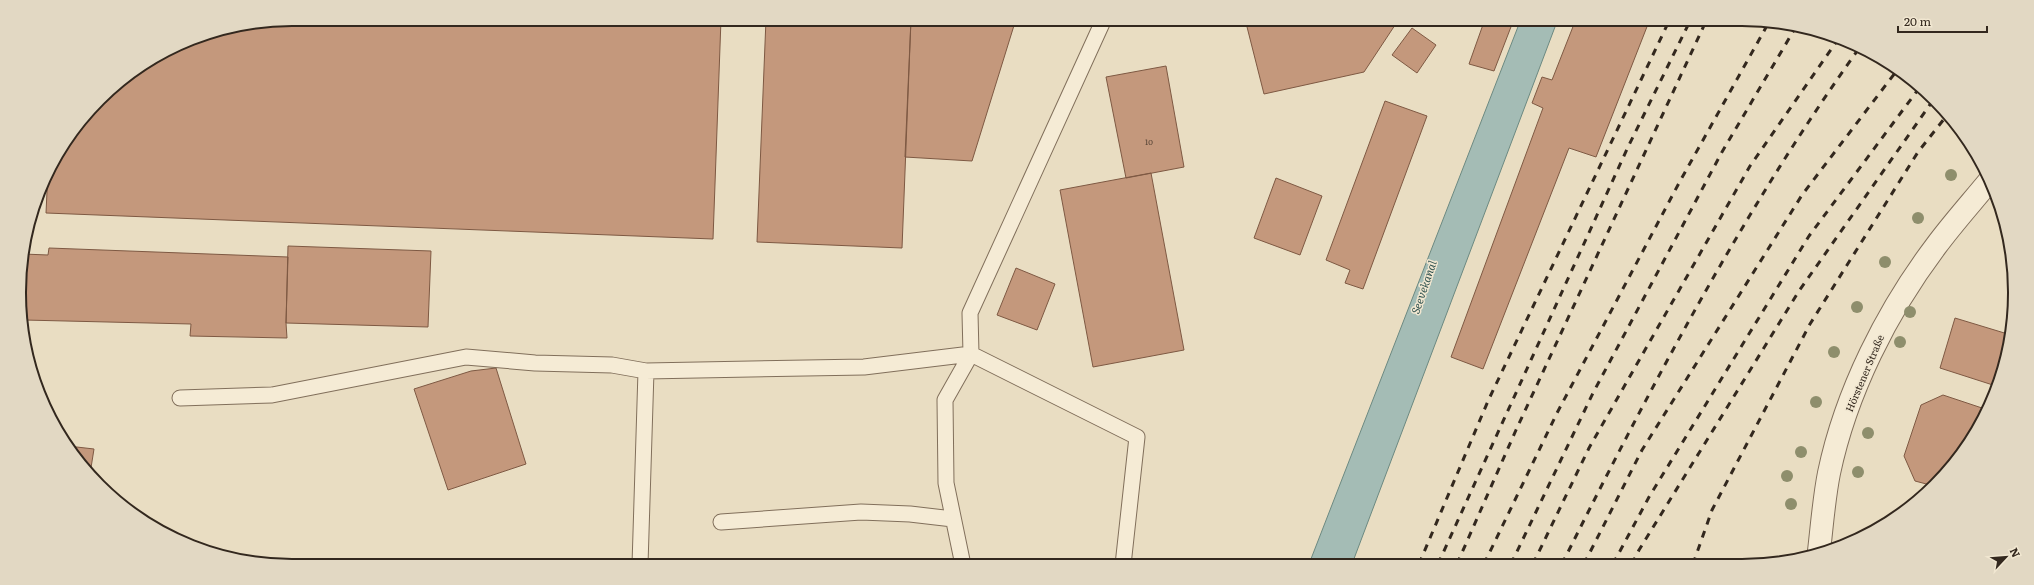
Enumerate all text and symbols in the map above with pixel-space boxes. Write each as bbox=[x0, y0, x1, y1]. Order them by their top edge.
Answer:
scale bar bbox=[1898, 8, 1987, 34]
text: 20 m bbox=[1904, 12, 1931, 30]
house number: 10 bbox=[1145, 136, 1153, 147]
water label: Seevekanal bbox=[1406, 257, 1440, 316]
street label: Hörstener Straße bbox=[1841, 332, 1887, 414]
north arrow bbox=[1986, 537, 2026, 577]
text: N bbox=[2007, 545, 2025, 560]

